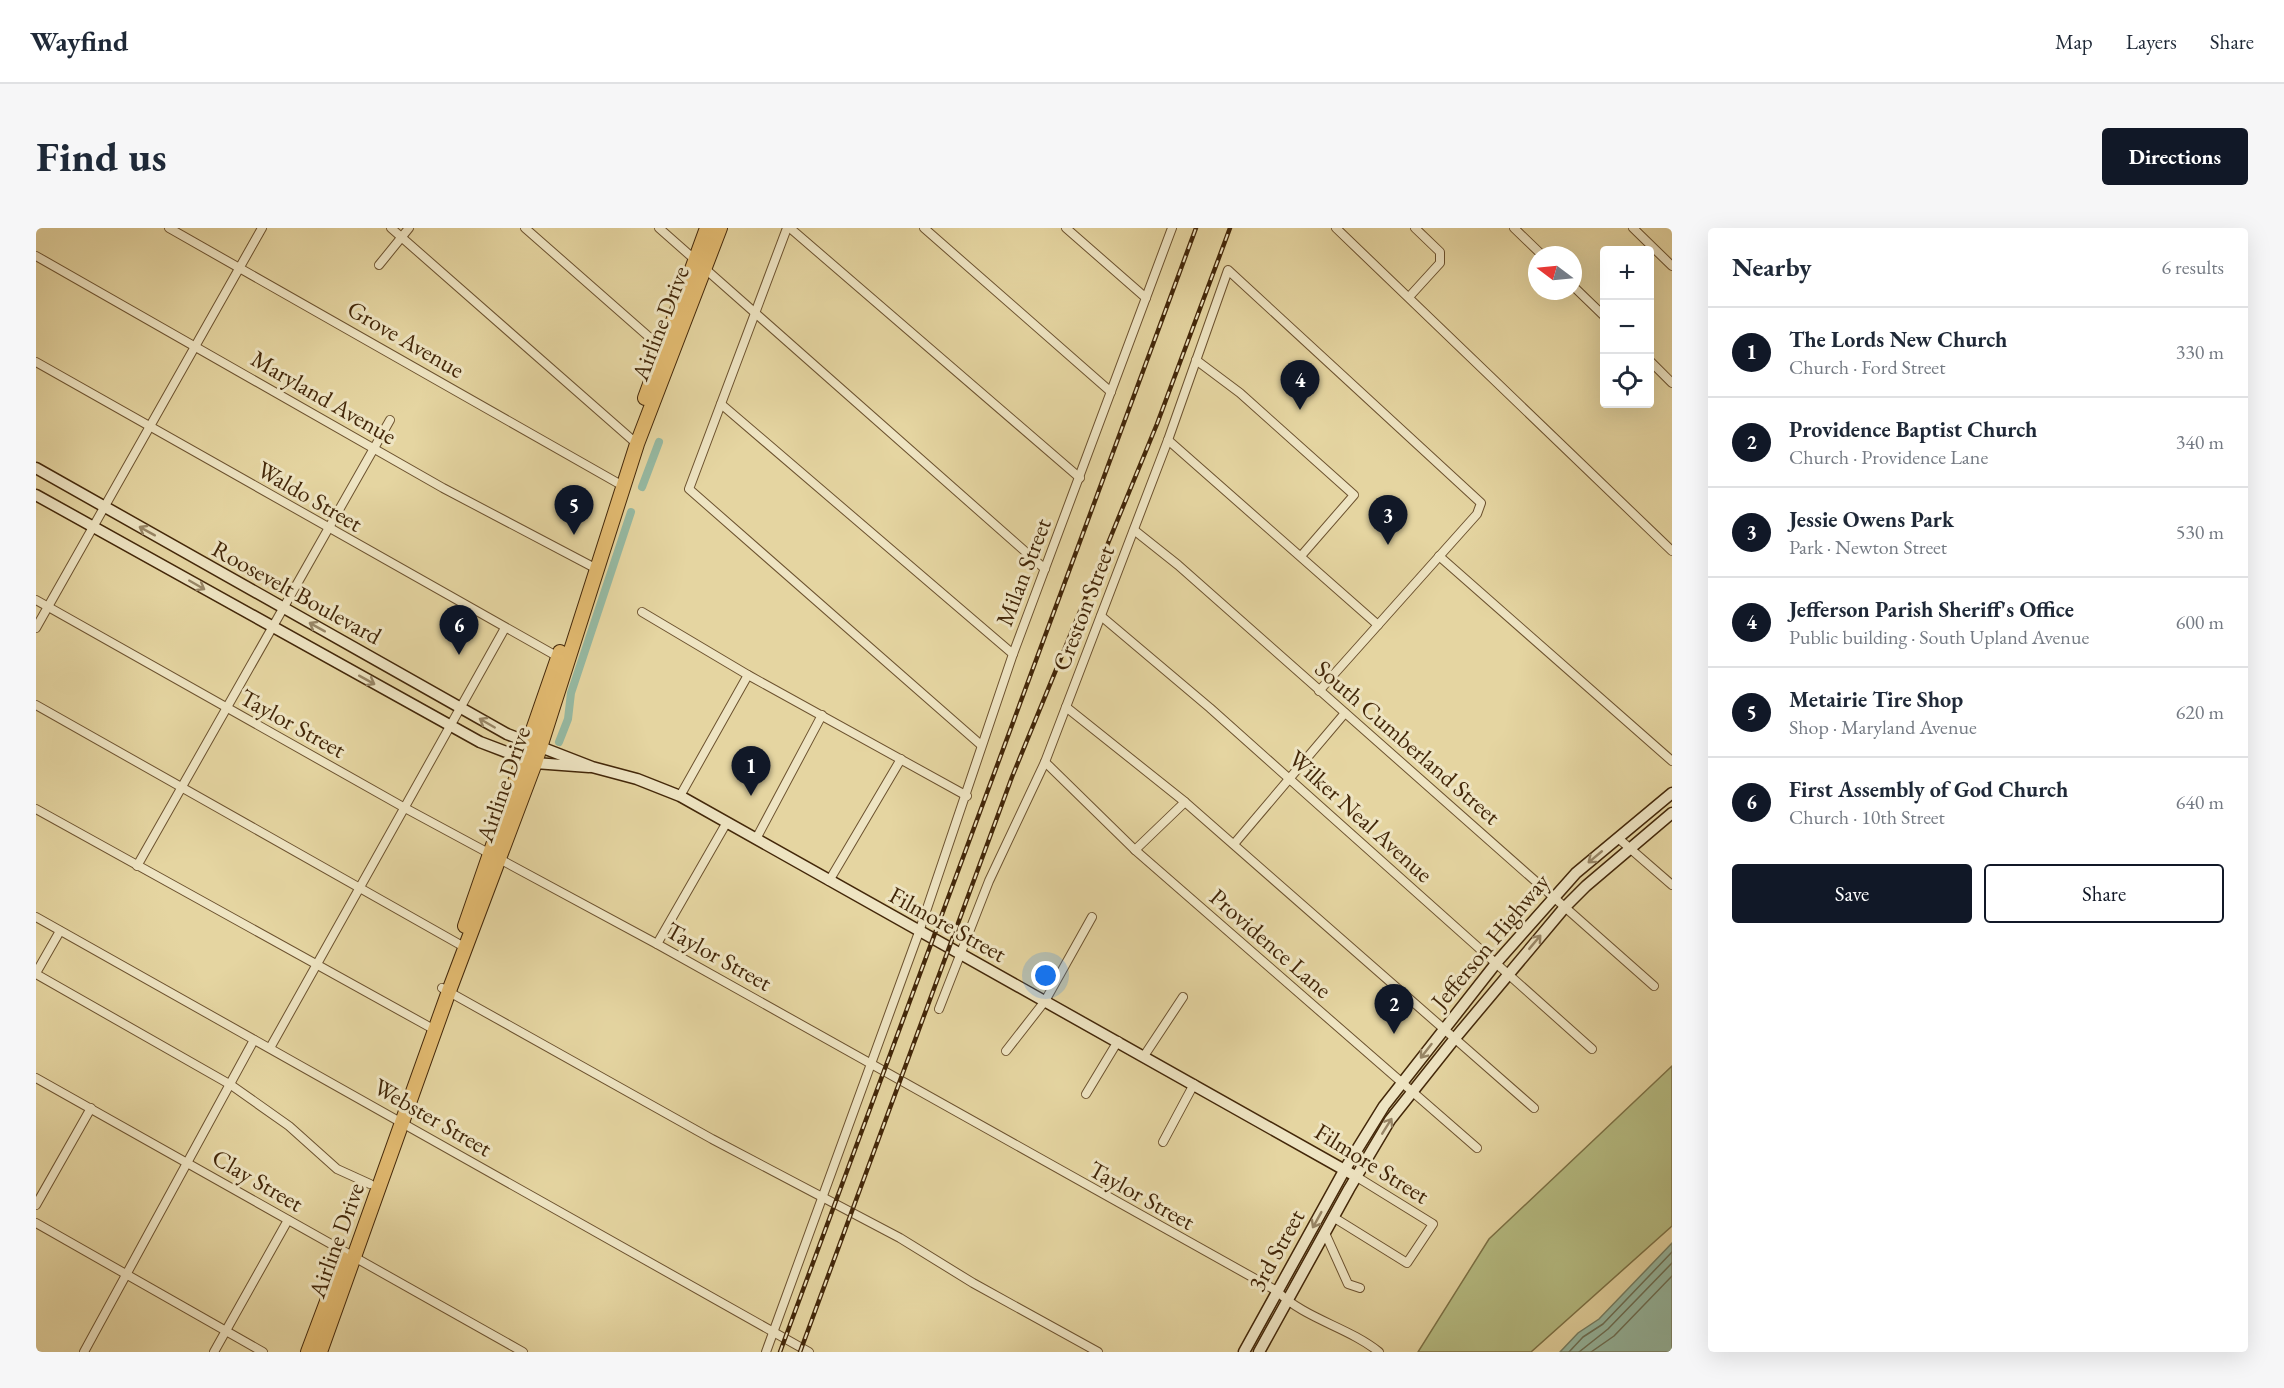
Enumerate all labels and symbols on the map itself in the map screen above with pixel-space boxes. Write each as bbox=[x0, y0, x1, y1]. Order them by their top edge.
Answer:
north arrow bbox=[1528, 246, 1582, 300]
street label: Airline Drive bbox=[624, 261, 696, 386]
street label: Grove Avenue bbox=[342, 293, 470, 385]
street label: Maryland Avenue bbox=[246, 343, 402, 451]
pin: 4 bbox=[1280, 360, 1320, 410]
street label: Waldo Street bbox=[252, 453, 369, 539]
pin: 5 bbox=[554, 486, 594, 535]
pin: 3 bbox=[1368, 496, 1408, 545]
street label: Milan Street bbox=[988, 513, 1058, 630]
one-way arrow bbox=[139, 525, 156, 537]
street label: Roosevelt Boulevard bbox=[207, 533, 388, 652]
street label: Creston Street bbox=[1045, 541, 1121, 675]
one-way arrow bbox=[188, 579, 205, 591]
pin: 6 bbox=[440, 606, 478, 655]
one-way arrow bbox=[309, 621, 327, 632]
street label: South Cumberland Street bbox=[1309, 653, 1508, 831]
one-way arrow bbox=[358, 674, 375, 686]
street label: Taylor Street bbox=[234, 681, 352, 765]
one-way arrow bbox=[479, 717, 496, 729]
street label: Airline Drive bbox=[468, 722, 537, 847]
street label: Wilker Neal Avenue bbox=[1282, 743, 1440, 889]
pin: 1 bbox=[732, 746, 770, 796]
one-way arrow bbox=[1588, 850, 1603, 864]
street label: Jefferson Highway bbox=[1423, 866, 1556, 1017]
street label: Filmore Street bbox=[884, 879, 1012, 969]
street label: Providence Lane bbox=[1203, 881, 1339, 1005]
street label: Taylor Street bbox=[660, 914, 778, 998]
one-way arrow bbox=[1528, 935, 1542, 950]
your location bbox=[1031, 961, 1060, 990]
pin: 2 bbox=[1374, 984, 1414, 1034]
one-way arrow bbox=[1419, 1043, 1432, 1059]
street label: Webster Street bbox=[368, 1071, 498, 1164]
street label: Filmore Street bbox=[1309, 1116, 1435, 1211]
one-way arrow bbox=[1381, 1118, 1393, 1135]
street label: Clay Street bbox=[207, 1142, 310, 1219]
street label: Taylor Street bbox=[1083, 1153, 1201, 1237]
street label: Airline Drive bbox=[301, 1178, 371, 1303]
street label: 3rd Street bbox=[1241, 1203, 1311, 1297]
one-way arrow bbox=[1311, 1211, 1322, 1229]

